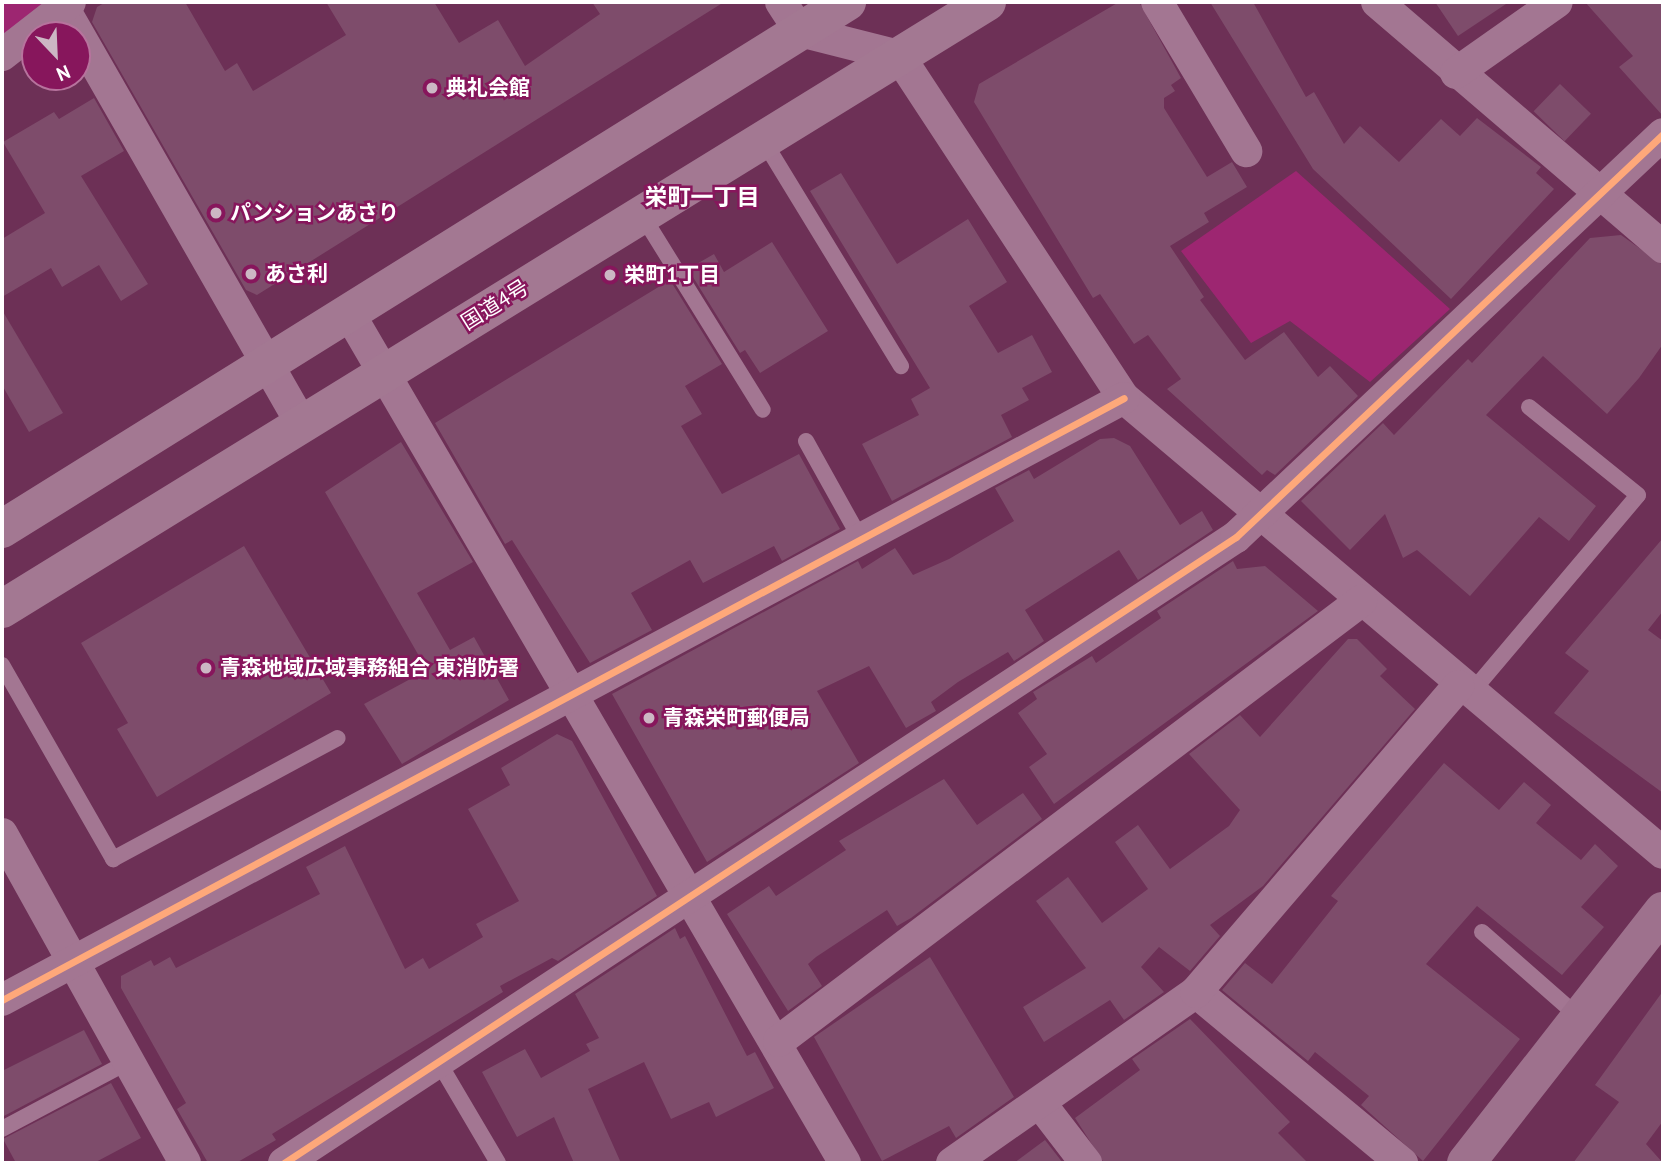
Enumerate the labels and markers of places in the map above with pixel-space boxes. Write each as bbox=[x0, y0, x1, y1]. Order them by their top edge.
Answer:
place label: 典礼会館 bbox=[446, 75, 530, 101]
marker: 典礼会館 bbox=[424, 80, 440, 96]
place label: パンションあさり bbox=[230, 200, 398, 226]
marker: パンションあさり bbox=[208, 205, 224, 221]
place label: あさ利 bbox=[265, 261, 328, 287]
place label: 栄町1丁目 bbox=[624, 262, 720, 288]
marker: あさ利 bbox=[243, 266, 259, 282]
marker: 栄町1丁目 bbox=[602, 267, 618, 283]
place label: 青森地域広域事務組合 東消防署 bbox=[220, 655, 519, 681]
marker: 青森地域広域事務組合 東消防署 bbox=[198, 660, 214, 676]
place label: 青森栄町郵便局 bbox=[663, 705, 810, 731]
marker: 青森栄町郵便局 bbox=[641, 710, 657, 726]

